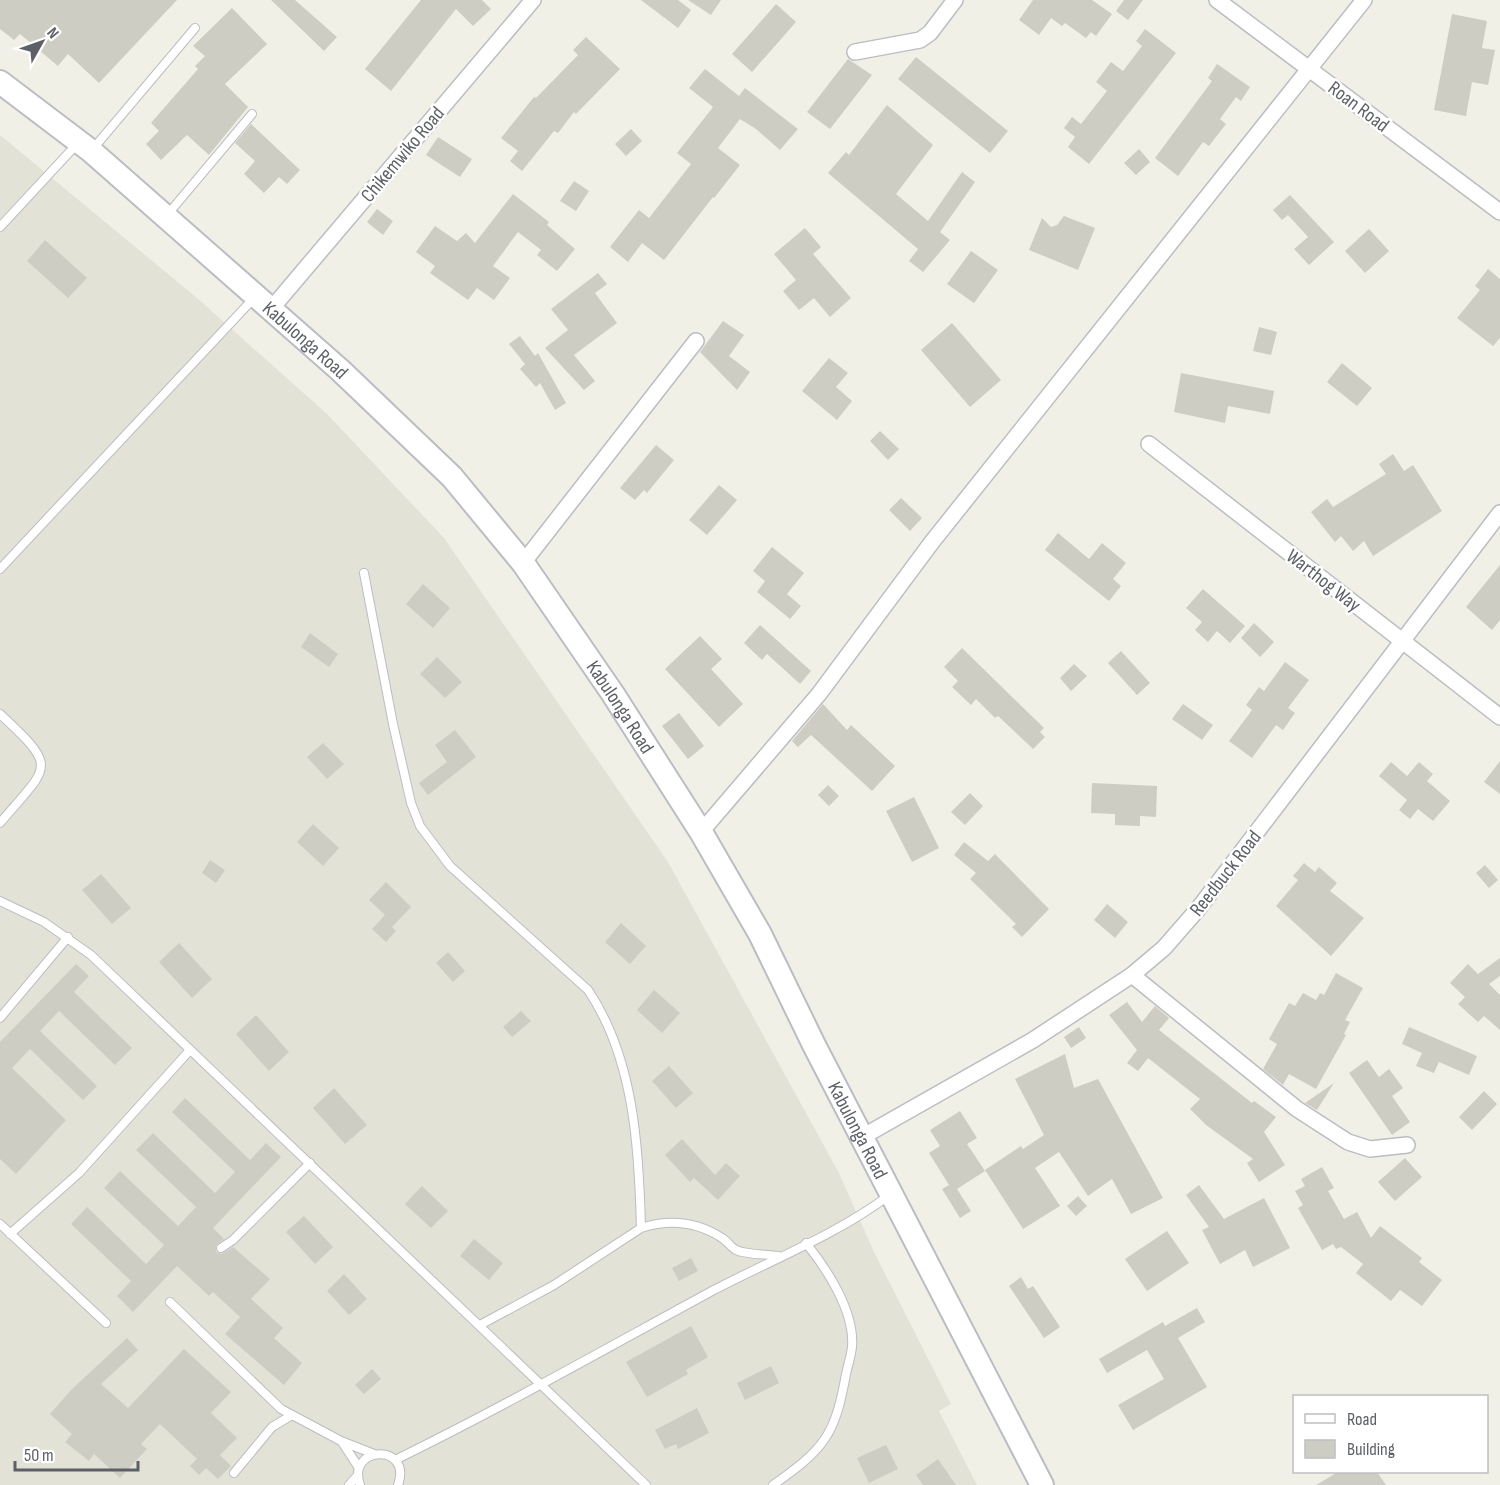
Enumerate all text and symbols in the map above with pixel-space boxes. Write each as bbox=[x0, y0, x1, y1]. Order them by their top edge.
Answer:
north arrow bbox=[12, 12, 72, 72]
text: N bbox=[42, 24, 62, 43]
street label: Roan Road bbox=[1323, 76, 1394, 137]
street label: Chikemwiko Road bbox=[356, 102, 450, 207]
street label: Kabulonga Road bbox=[257, 297, 353, 384]
street label: Warthog Way bbox=[1281, 544, 1366, 617]
street label: Kabulonga Road bbox=[581, 656, 659, 758]
street label: Reedbuck Road bbox=[1185, 826, 1267, 921]
street label: Kabulonga Road bbox=[822, 1078, 892, 1183]
legend bbox=[1293, 1395, 1488, 1473]
text: Road bbox=[1347, 1409, 1377, 1430]
scale bar bbox=[15, 1434, 138, 1472]
text: Building bbox=[1347, 1439, 1395, 1460]
text: 50 m bbox=[24, 1445, 54, 1466]

